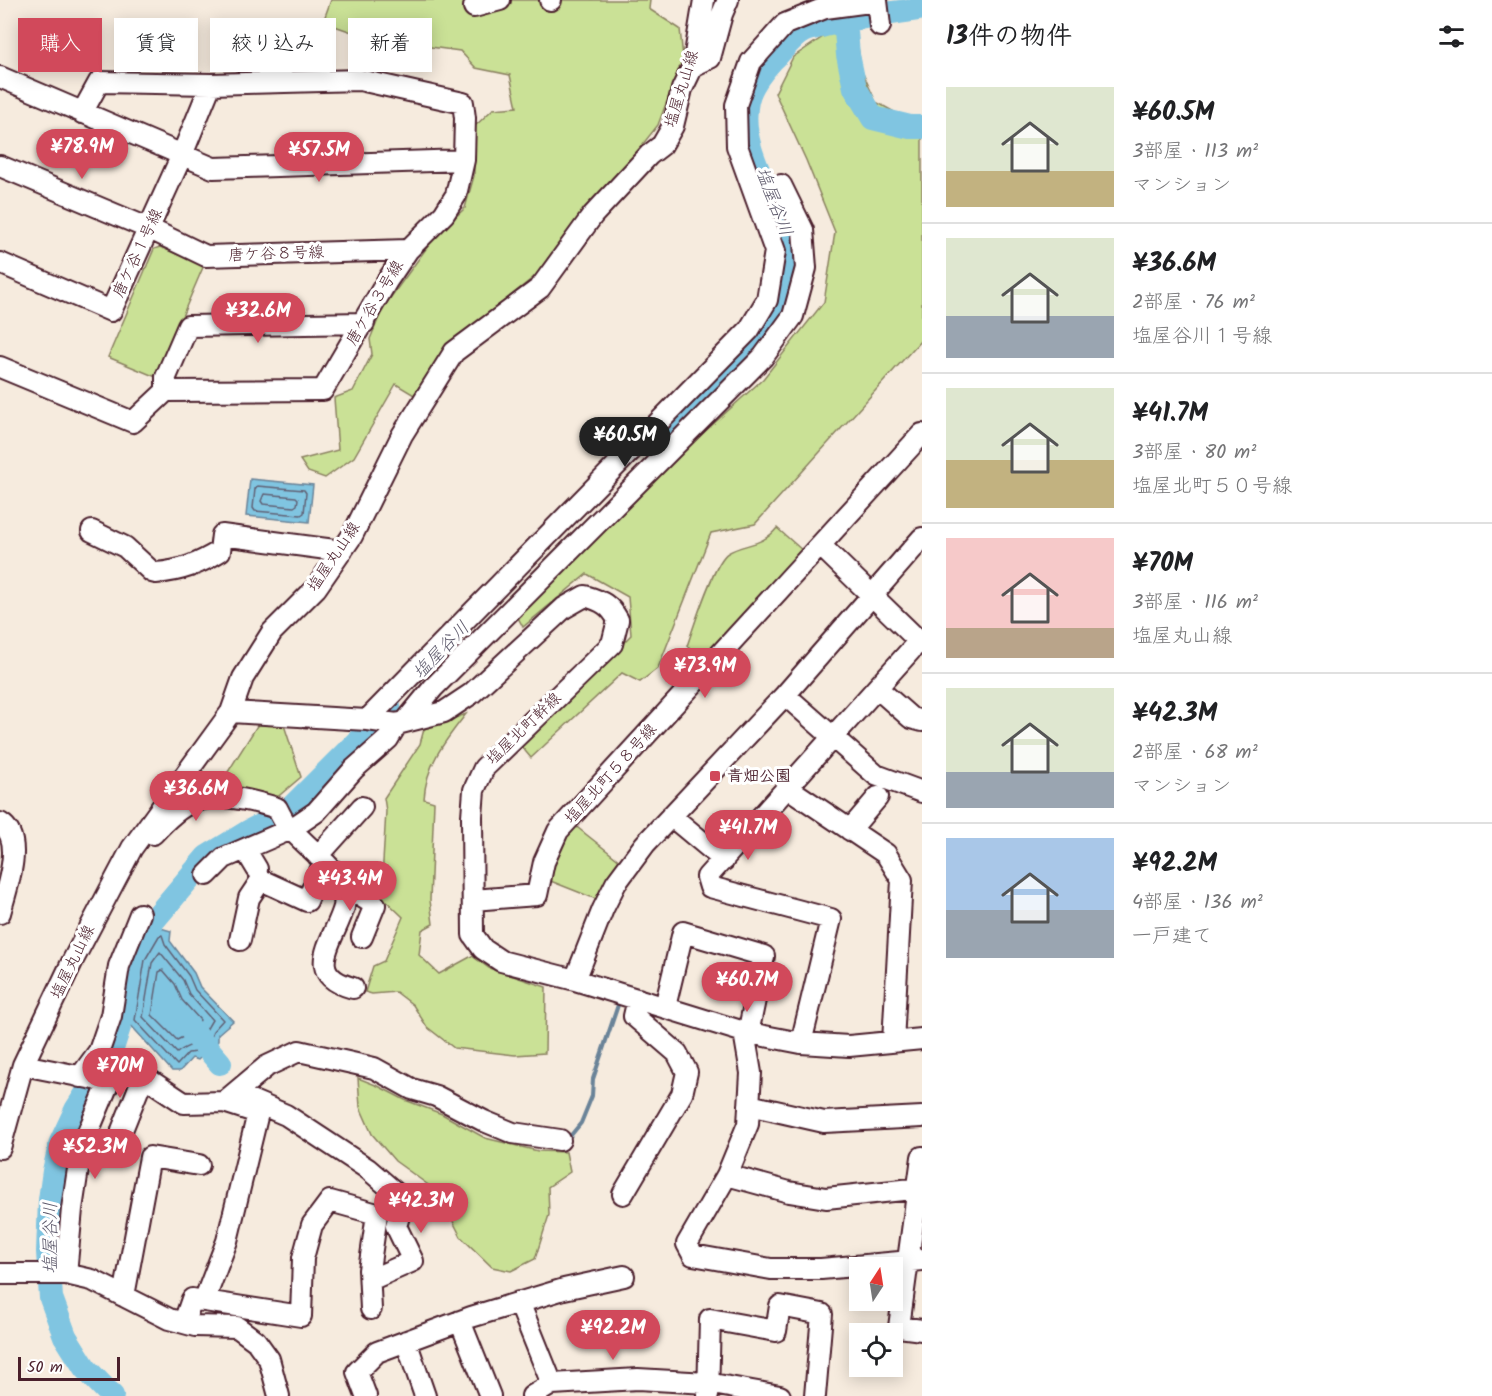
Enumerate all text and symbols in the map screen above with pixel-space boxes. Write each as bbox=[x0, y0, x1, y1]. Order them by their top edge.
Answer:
text: 13件の物件 bbox=[946, 16, 1072, 58]
chip: 購入 bbox=[18, 18, 102, 72]
chip: 賃貸 bbox=[114, 18, 198, 72]
chip: 絞り込み bbox=[210, 18, 336, 72]
chip: 新着 bbox=[348, 18, 432, 72]
icon: filters bbox=[1435, 20, 1468, 53]
street label: 塩屋丸山線 bbox=[658, 47, 706, 131]
text: ¥60.5M bbox=[1132, 92, 1214, 134]
icon: home bbox=[994, 111, 1066, 183]
pin: ¥78.9M bbox=[33, 129, 131, 180]
text: ¥78.9M bbox=[50, 132, 114, 164]
pin: ¥57.5M bbox=[270, 132, 368, 183]
text: ¥57.5M bbox=[288, 135, 350, 167]
text: 3部屋 · 113 m² bbox=[1132, 136, 1258, 168]
water label: 塩屋谷川 bbox=[747, 163, 799, 241]
text: マンション bbox=[1132, 170, 1231, 202]
street label: 唐ケ谷１号線 bbox=[106, 204, 170, 302]
street label: 唐ケ谷８号線 bbox=[228, 240, 324, 268]
text: ¥36.6M bbox=[1132, 243, 1216, 285]
street label: 唐ケ谷３号線 bbox=[340, 255, 410, 351]
icon: home bbox=[994, 262, 1066, 334]
text: 2部屋 · 76 m² bbox=[1132, 287, 1255, 319]
pin: ¥32.6M bbox=[209, 293, 307, 344]
text: ¥32.6M bbox=[225, 296, 291, 328]
text: 塩屋谷川１号線 bbox=[1132, 321, 1272, 353]
text: ¥41.7M bbox=[1132, 393, 1208, 435]
icon: home bbox=[994, 412, 1066, 484]
pin: ¥60.5M bbox=[576, 417, 674, 468]
text: ¥60.5M bbox=[593, 420, 657, 452]
text: 3部屋 · 80 m² bbox=[1132, 437, 1256, 469]
text: 塩屋北町５０号線 bbox=[1132, 471, 1292, 503]
street label: 塩屋丸山線 bbox=[301, 517, 367, 597]
text: ¥70M bbox=[1132, 543, 1193, 585]
icon: home bbox=[994, 562, 1066, 634]
text: 3部屋 · 116 m² bbox=[1132, 587, 1258, 619]
water label: 塩屋谷川 bbox=[407, 615, 477, 687]
text: 塩屋丸山線 bbox=[1132, 621, 1232, 653]
pin: ¥73.9M bbox=[656, 648, 754, 699]
text: ¥73.9M bbox=[674, 651, 736, 683]
street label: 塩屋北町幹線 bbox=[481, 687, 567, 771]
text: ¥42.3M bbox=[1132, 693, 1217, 735]
icon: home bbox=[994, 712, 1066, 784]
street label: 塩屋北町５８号線 bbox=[559, 718, 663, 830]
text: 2部屋 · 68 m² bbox=[1132, 737, 1258, 769]
place label: 青畑公園 bbox=[727, 764, 791, 789]
marker: 青畑公園 bbox=[708, 769, 722, 783]
pin: ¥36.6M bbox=[147, 771, 245, 822]
text: マンション bbox=[1132, 771, 1231, 803]
text: ¥36.6M bbox=[164, 774, 228, 806]
pin: ¥41.7M bbox=[699, 810, 797, 861]
text: ¥41.7M bbox=[719, 813, 777, 845]
text: ¥92.2M bbox=[1132, 843, 1217, 885]
pin: ¥43.4M bbox=[301, 861, 399, 912]
icon: home bbox=[994, 862, 1066, 934]
text: ¥43.4M bbox=[318, 864, 382, 896]
text: 4部屋 · 136 m² bbox=[1132, 887, 1263, 919]
street label: 塩屋丸山線 bbox=[44, 921, 102, 1003]
text: 一戸建て bbox=[1132, 921, 1212, 953]
pin: ¥60.7M bbox=[698, 962, 796, 1013]
text: ¥60.7M bbox=[716, 965, 778, 997]
pin: ¥70M bbox=[84, 1048, 156, 1099]
text: ¥70M bbox=[96, 1051, 144, 1083]
pin: ¥52.3M bbox=[46, 1129, 144, 1180]
text: ¥52.3M bbox=[63, 1132, 127, 1164]
pin: ¥42.3M bbox=[372, 1183, 470, 1234]
text: ¥42.3M bbox=[388, 1186, 454, 1218]
water label: 塩屋谷川 bbox=[37, 1202, 66, 1274]
north arrow bbox=[849, 1257, 903, 1311]
map controls bbox=[849, 1257, 903, 1377]
pin: ¥92.2M bbox=[564, 1310, 662, 1361]
text: ¥92.2M bbox=[580, 1313, 646, 1345]
button: locate bbox=[849, 1323, 903, 1377]
scale bar bbox=[18, 1354, 120, 1382]
text: 50 m bbox=[27, 1355, 63, 1380]

